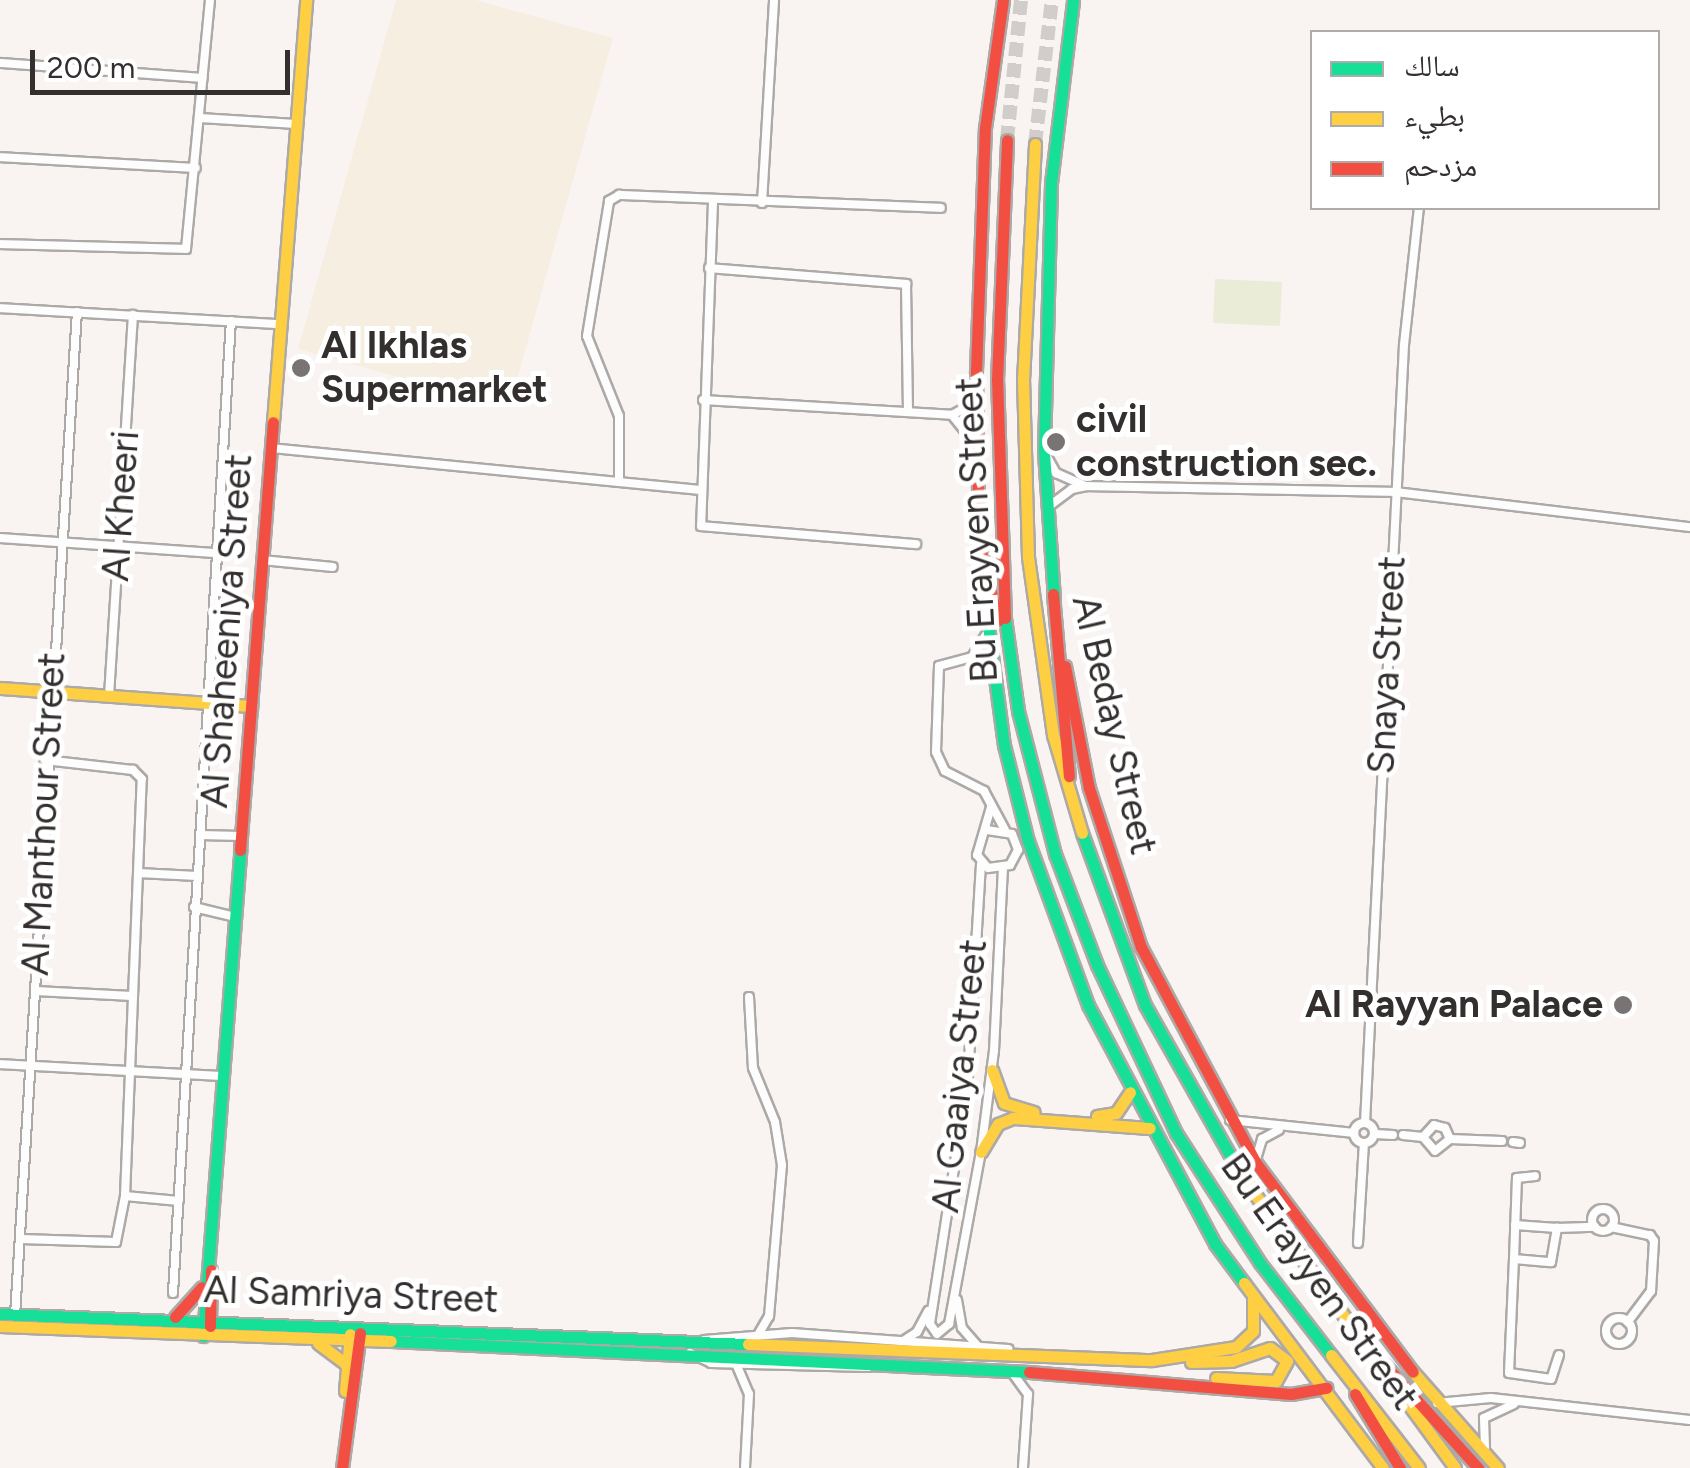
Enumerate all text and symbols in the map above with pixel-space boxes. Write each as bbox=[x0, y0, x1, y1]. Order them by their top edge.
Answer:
scale bar bbox=[35, 30, 295, 92]
legend bbox=[1310, 30, 1660, 210]
text: سالك bbox=[1404, 47, 1460, 84]
text: 200 m bbox=[47, 49, 135, 86]
text: بطيء bbox=[1404, 97, 1465, 134]
text: مزدحم bbox=[1404, 147, 1477, 184]
place label: Al Ikhlas Supermarket bbox=[321, 323, 548, 412]
marker: Al Ikhlas Supermarket bbox=[290, 357, 312, 379]
street label: Bu Erayyen Street bbox=[946, 376, 1008, 684]
place label: civil construction sec. bbox=[1076, 397, 1377, 486]
street label: Al Kheeri bbox=[93, 429, 149, 583]
marker: civil construction sec. bbox=[1045, 431, 1067, 453]
street label: Al Shaheeniya Street bbox=[192, 452, 262, 810]
street label: Snaya Street bbox=[1359, 555, 1415, 775]
street label: Al Beday Street bbox=[1062, 591, 1166, 859]
street label: Al Manthour Street bbox=[13, 651, 75, 977]
street label: Al Gaaiya Street bbox=[923, 937, 997, 1215]
place label: Al Rayyan Palace bbox=[1305, 982, 1603, 1028]
marker: Al Rayyan Palace bbox=[1612, 994, 1634, 1016]
street label: Bu Erayyen Street bbox=[1211, 1145, 1427, 1419]
street label: Al Samriya Street bbox=[203, 1267, 499, 1323]

